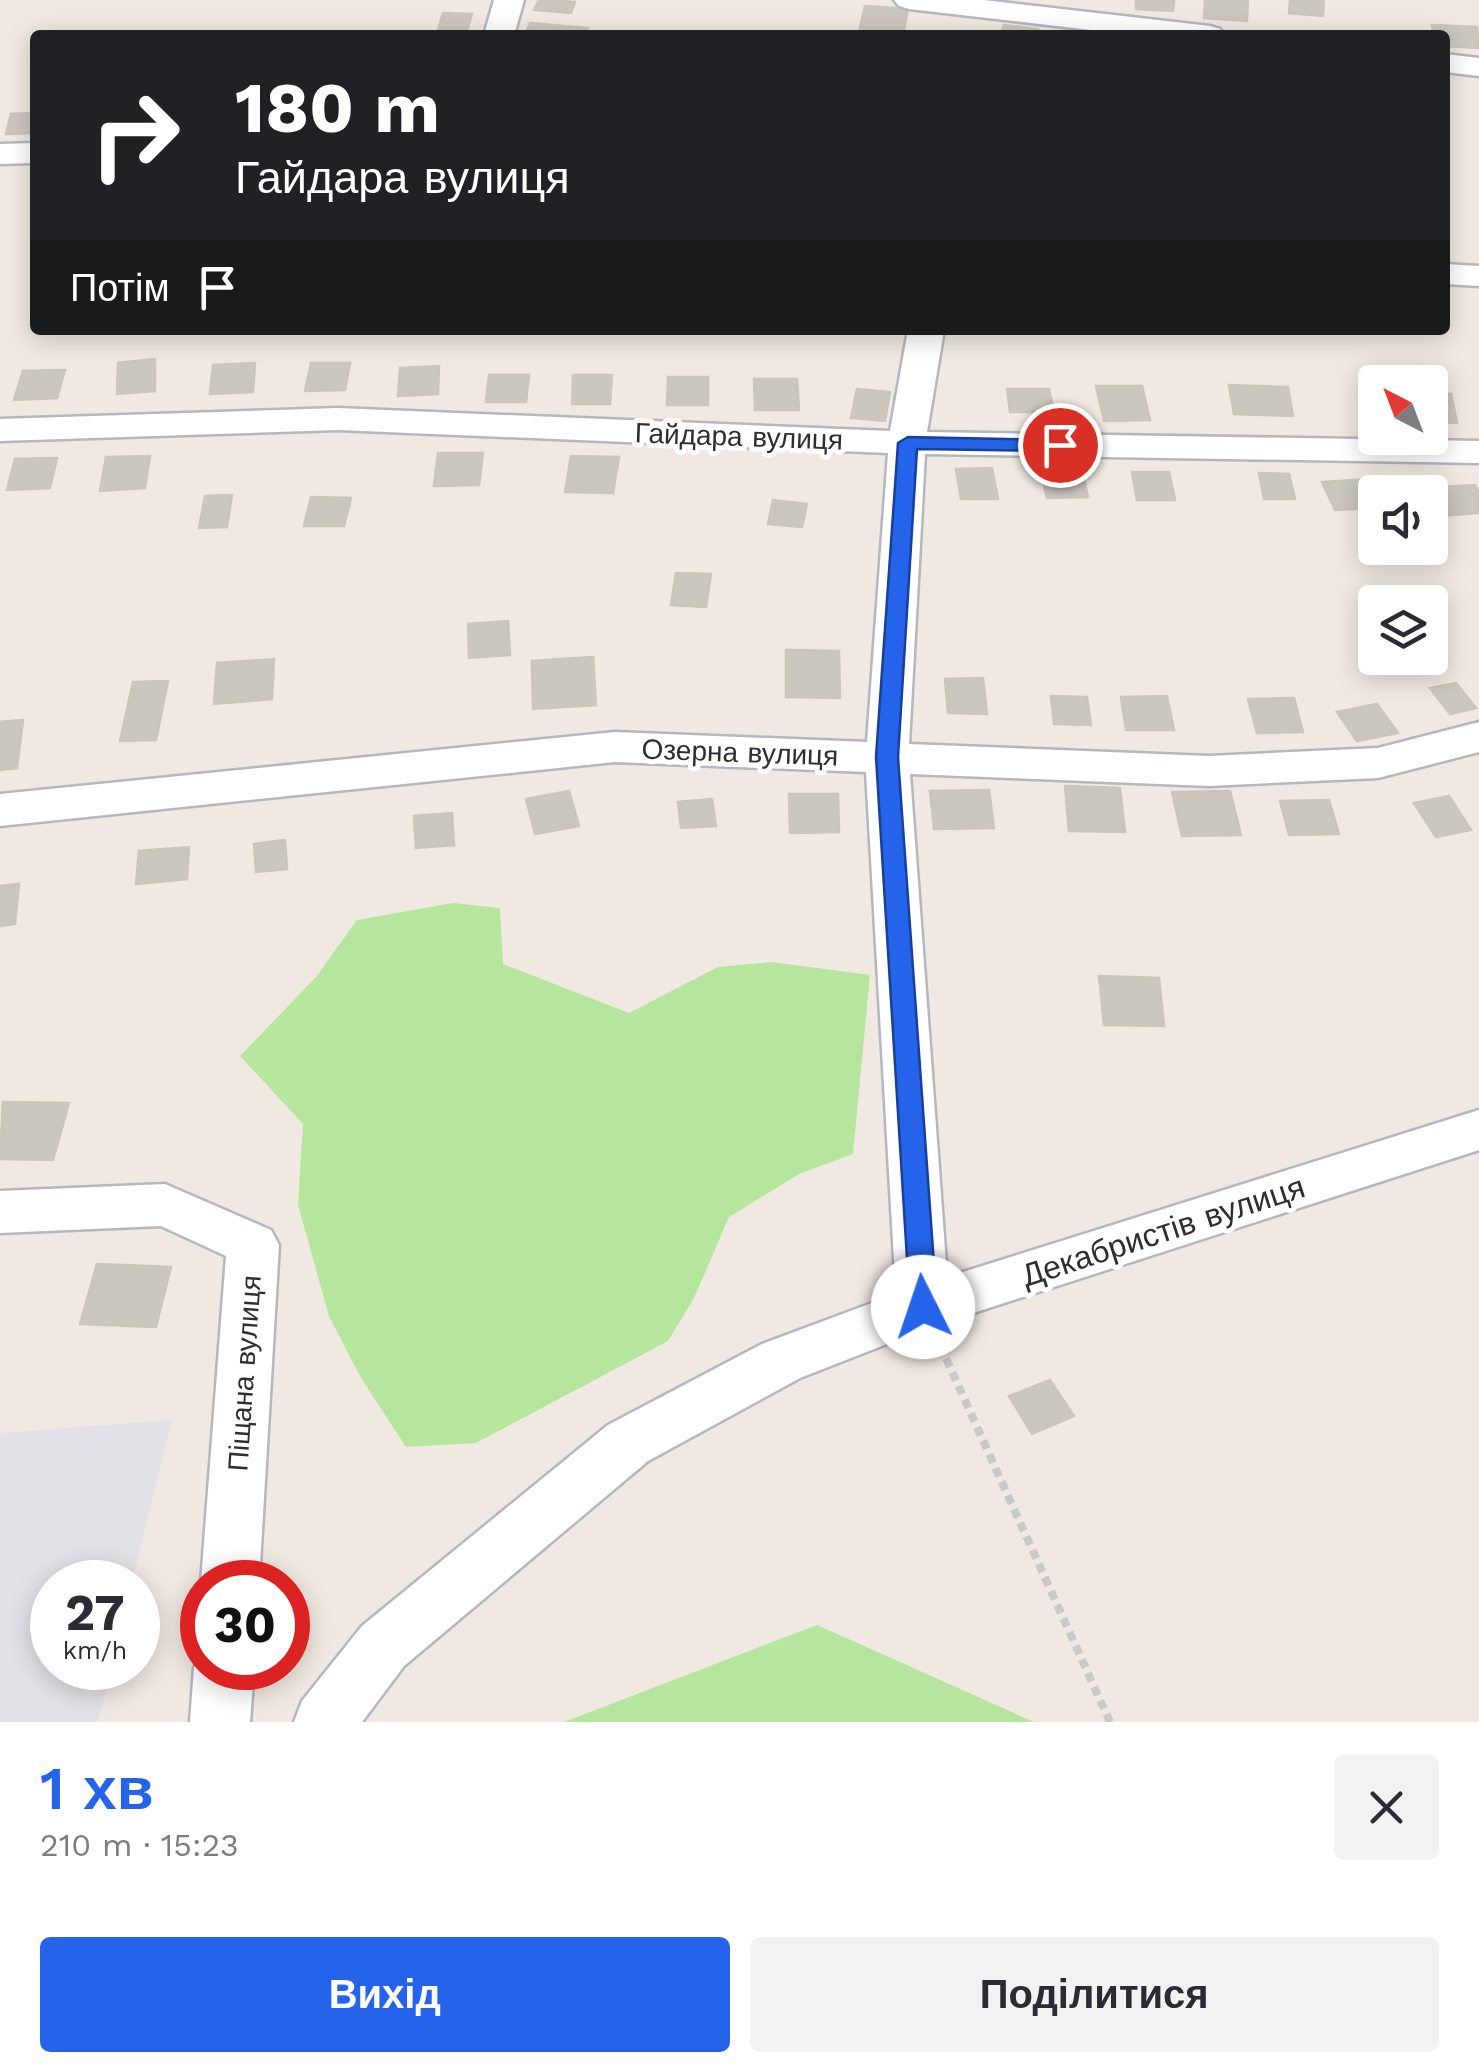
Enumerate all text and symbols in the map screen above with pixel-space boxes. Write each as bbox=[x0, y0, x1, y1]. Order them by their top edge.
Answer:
text: 180 m bbox=[235, 67, 440, 149]
icon: right bbox=[70, 70, 200, 200]
text: Гайдара вулиця bbox=[235, 151, 570, 204]
icon: arrive bbox=[190, 260, 245, 315]
text: Потім bbox=[70, 266, 170, 310]
north arrow bbox=[1358, 365, 1448, 455]
map controls bbox=[1358, 365, 1448, 675]
pin bbox=[1018, 403, 1103, 488]
street label: Гайдара вулиця bbox=[634, 416, 844, 457]
icon: arrive bbox=[1033, 418, 1088, 473]
button: sound bbox=[1358, 475, 1448, 565]
button: layers bbox=[1358, 585, 1448, 675]
street label: Озерна вулиця bbox=[641, 733, 839, 772]
street label: Декабристів вулиця bbox=[1017, 1167, 1309, 1295]
position arrow bbox=[871, 1255, 975, 1359]
street label: Піщана вулиця bbox=[221, 1274, 268, 1472]
speed limit sign: 30 bbox=[180, 1560, 310, 1690]
text: 27 bbox=[65, 1583, 125, 1642]
text: km/h bbox=[63, 1636, 127, 1665]
text: 1 хв bbox=[40, 1753, 154, 1824]
button: close bbox=[1334, 1755, 1439, 1860]
text: 210 m · 15:23 bbox=[40, 1826, 239, 1864]
button: Вихід bbox=[40, 1937, 730, 2052]
button: Поділитися bbox=[750, 1937, 1439, 2052]

